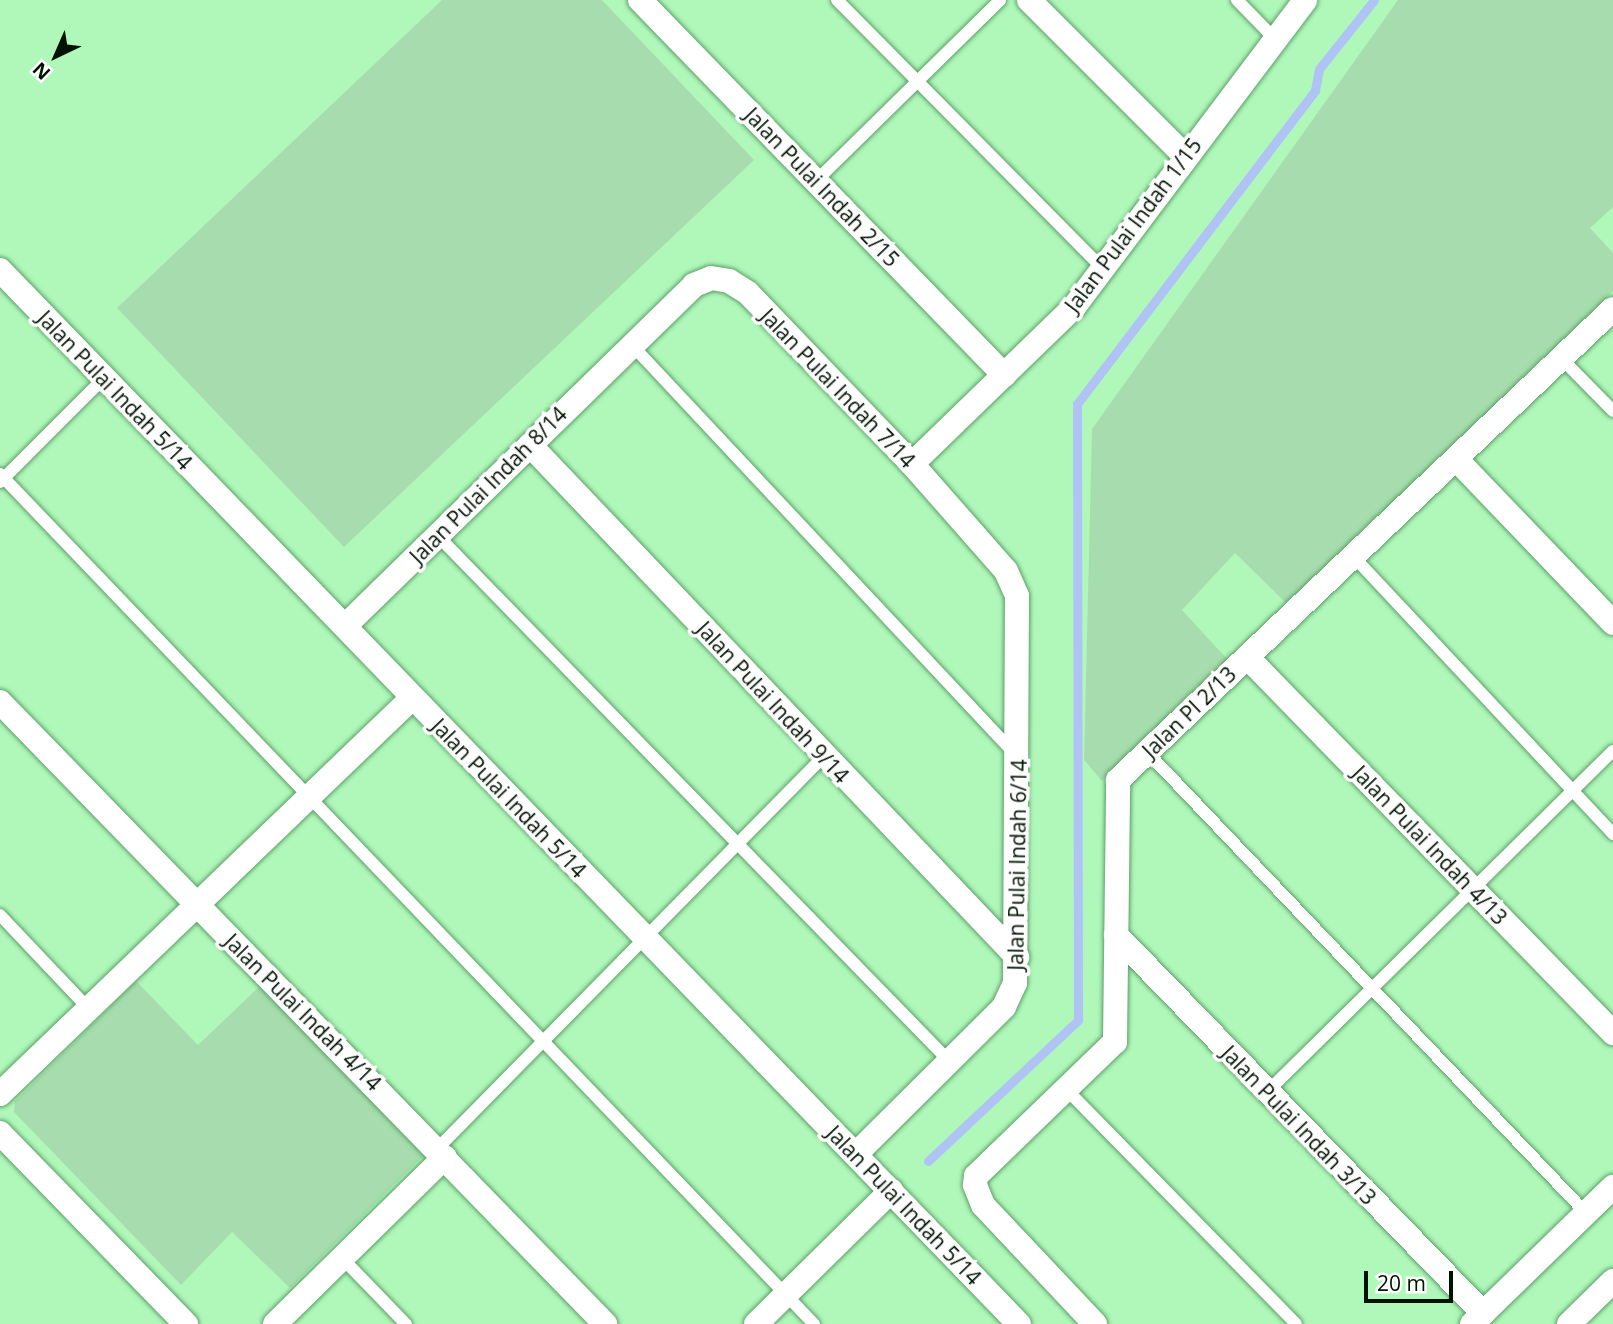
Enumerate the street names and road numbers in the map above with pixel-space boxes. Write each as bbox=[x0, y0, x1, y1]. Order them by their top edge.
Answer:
street label: Jalan Pulai Indah 2/15 bbox=[740, 102, 904, 272]
street label: Jalan Pulai Indah 1/15 bbox=[1059, 133, 1207, 317]
street label: Jalan Pulai Indah 7/14 bbox=[756, 303, 920, 473]
street label: Jalan Pulai Indah 5/14 bbox=[33, 305, 197, 475]
street label: Jalan Pulai Indah 8/14 bbox=[404, 401, 572, 569]
street label: Jalan Pulai Indah 9/14 bbox=[692, 616, 854, 788]
street label: Jalan PI 2/13 bbox=[1137, 661, 1241, 763]
street label: Jalan Pulai Indah 5/14 bbox=[427, 713, 591, 883]
street label: Jalan Pulai Indah 6/14 bbox=[1003, 759, 1031, 971]
street label: Jalan Pulai Indah 4/13 bbox=[1348, 760, 1512, 930]
street label: Jalan Pulai Indah 4/14 bbox=[219, 928, 387, 1096]
street label: Jalan Pulai Indah 3/13 bbox=[1217, 1040, 1381, 1210]
street label: Jalan Pulai Indah 5/14 bbox=[822, 1120, 986, 1290]

